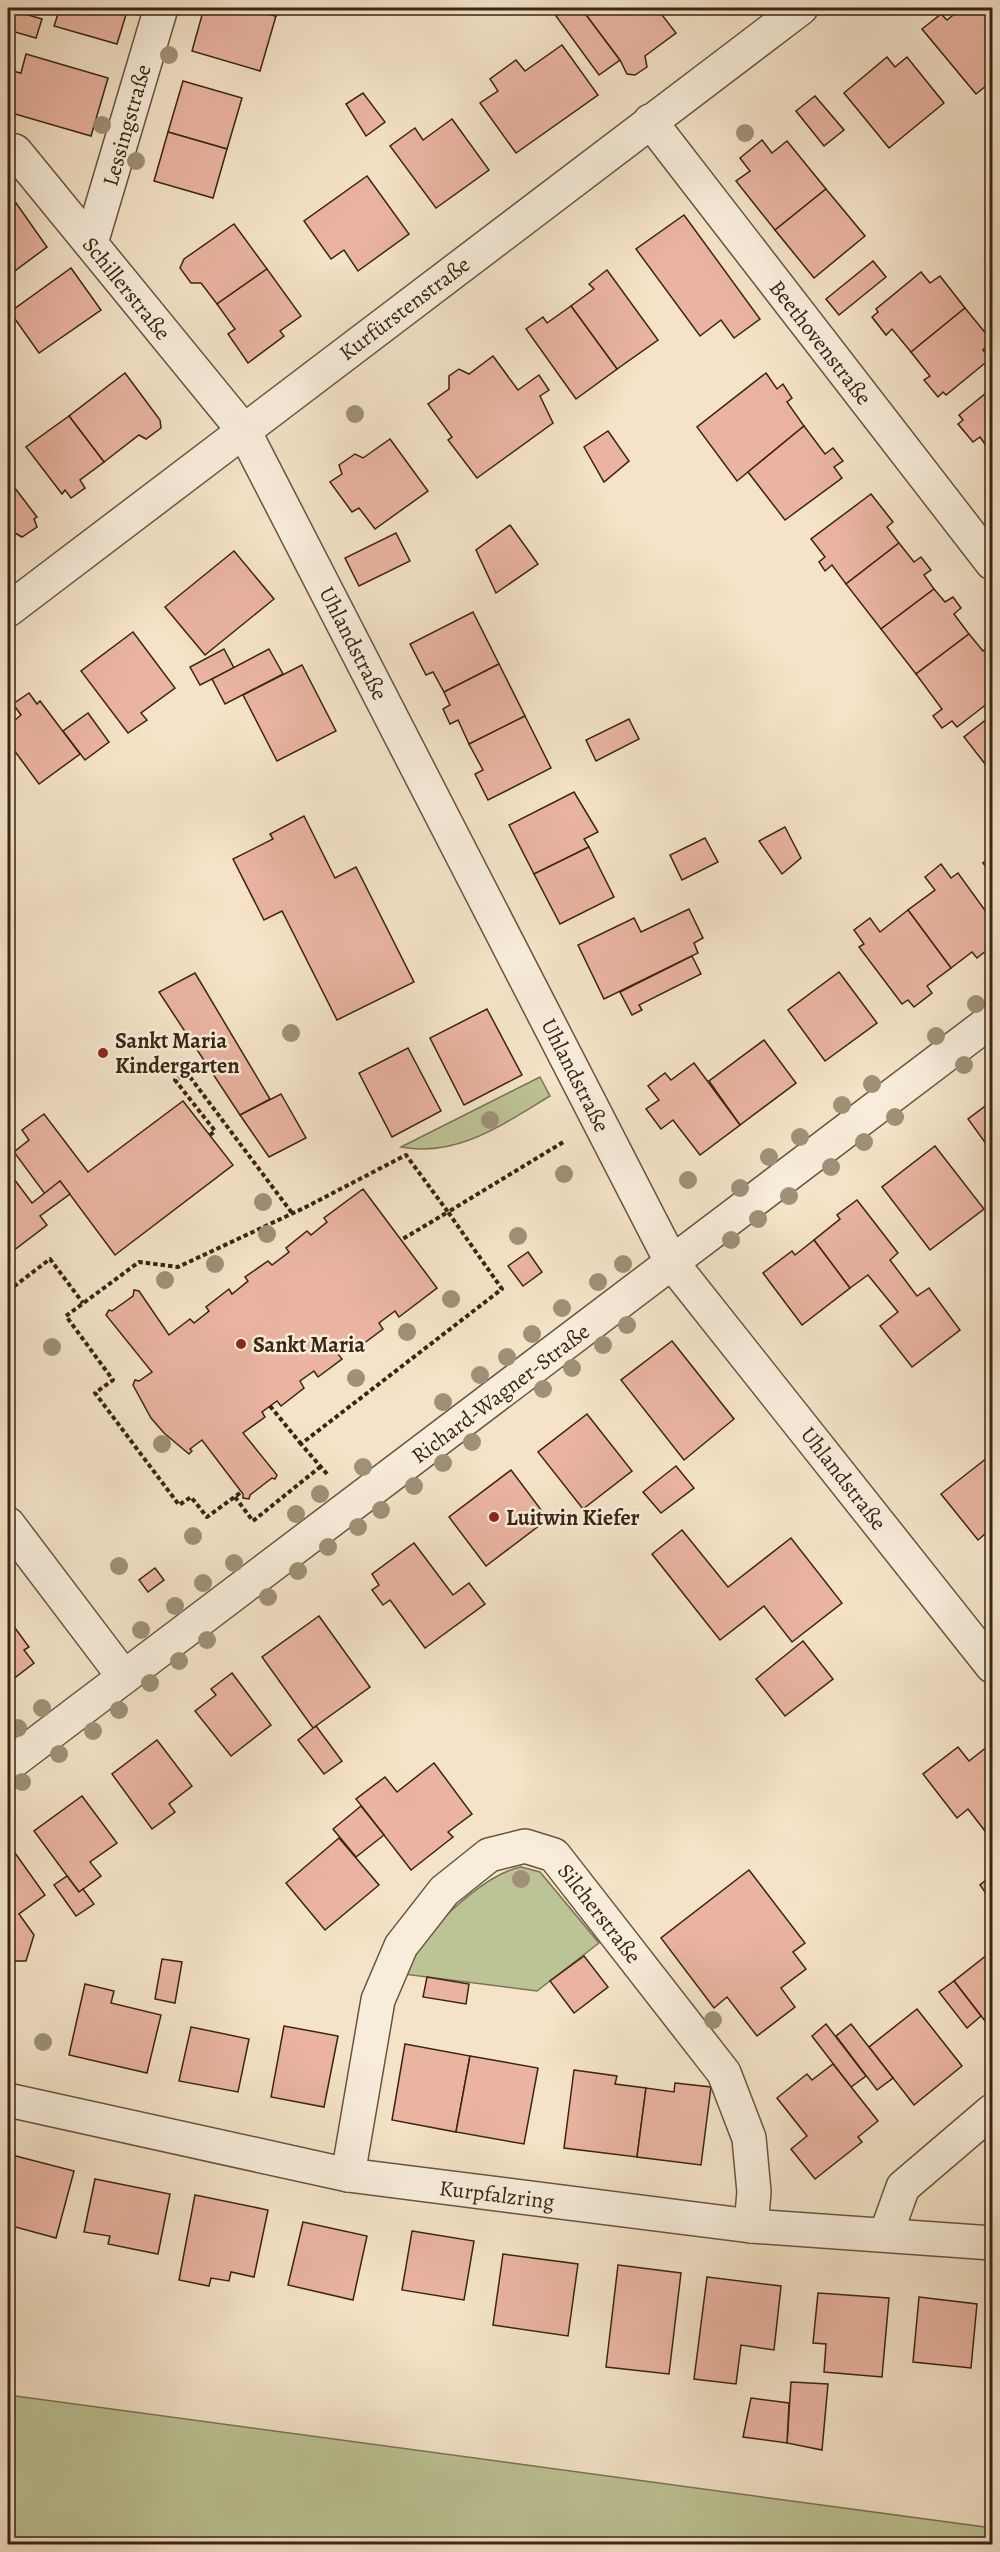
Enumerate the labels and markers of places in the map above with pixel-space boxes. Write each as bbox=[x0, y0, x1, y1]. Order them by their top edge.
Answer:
place label: Sankt Maria Kindergarten bbox=[115, 1026, 240, 1081]
marker: Sankt Maria Kindergarten bbox=[96, 1046, 110, 1060]
place label: Sankt Maria bbox=[253, 1330, 365, 1360]
marker: Sankt Maria bbox=[234, 1337, 248, 1351]
place label: Luitwin Kiefer bbox=[506, 1503, 640, 1533]
marker: Luitwin Kiefer bbox=[487, 1510, 501, 1524]

